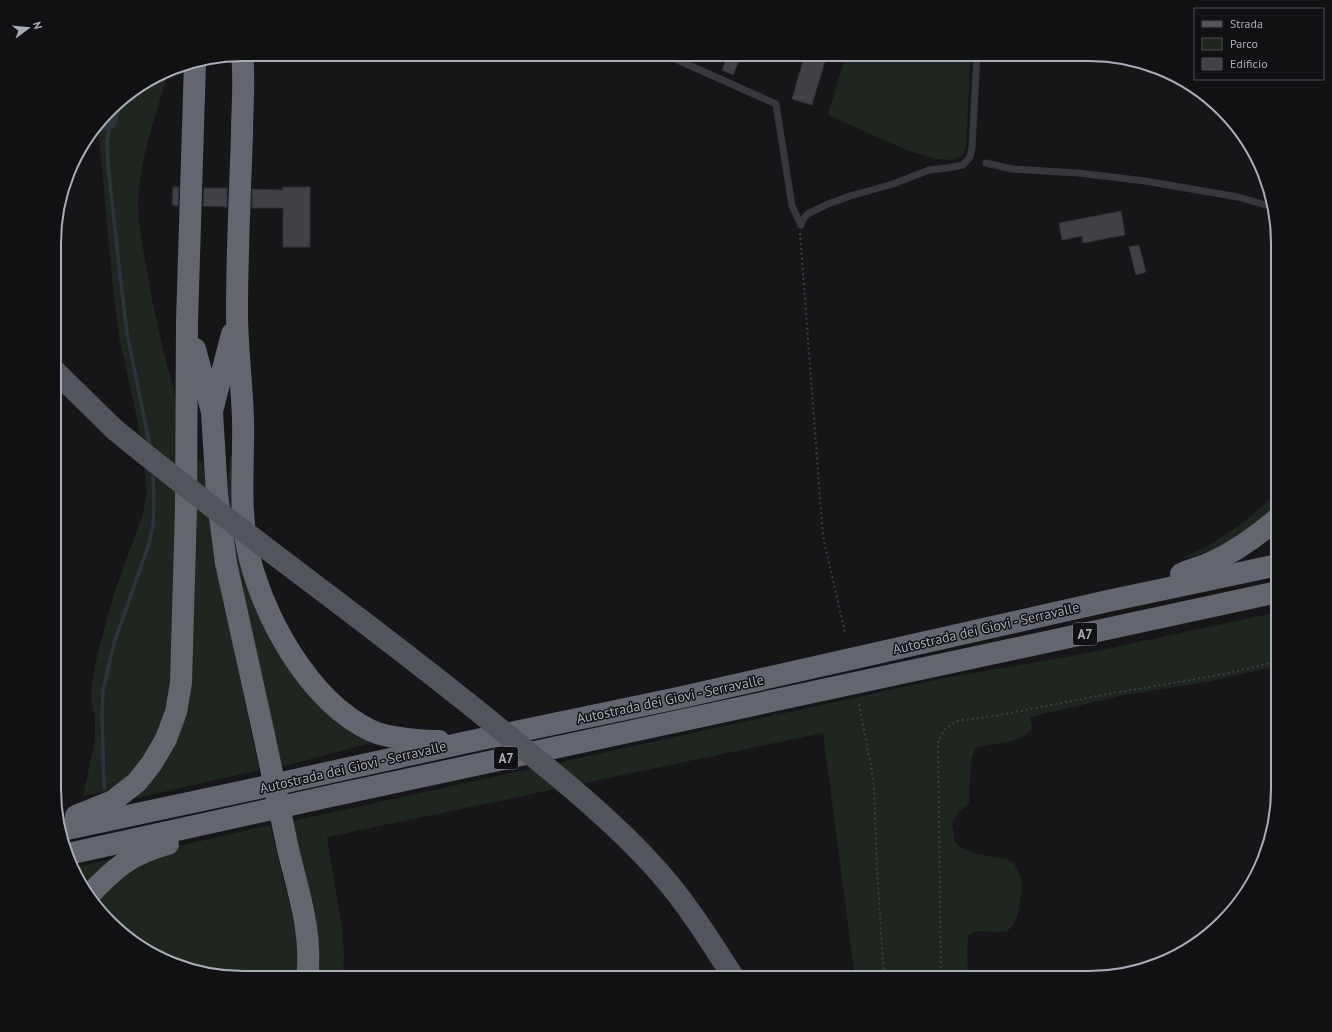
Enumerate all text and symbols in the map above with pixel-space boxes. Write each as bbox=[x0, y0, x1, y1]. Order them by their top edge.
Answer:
north arrow bbox=[8, 8, 48, 48]
legend bbox=[1194, 8, 1324, 80]
text: Strada bbox=[1230, 16, 1263, 31]
text: N bbox=[30, 20, 45, 31]
text: Parco bbox=[1230, 36, 1258, 51]
text: Edificio bbox=[1230, 56, 1268, 71]
street label: Autostrada dei Giovi - Serravalle bbox=[891, 598, 1081, 658]
road number: A7 bbox=[1073, 623, 1097, 645]
street label: Autostrada dei Giovi - Serravalle bbox=[575, 670, 765, 728]
street label: Autostrada dei Giovi - Serravalle bbox=[258, 737, 448, 797]
road number: A7 bbox=[494, 747, 518, 769]

